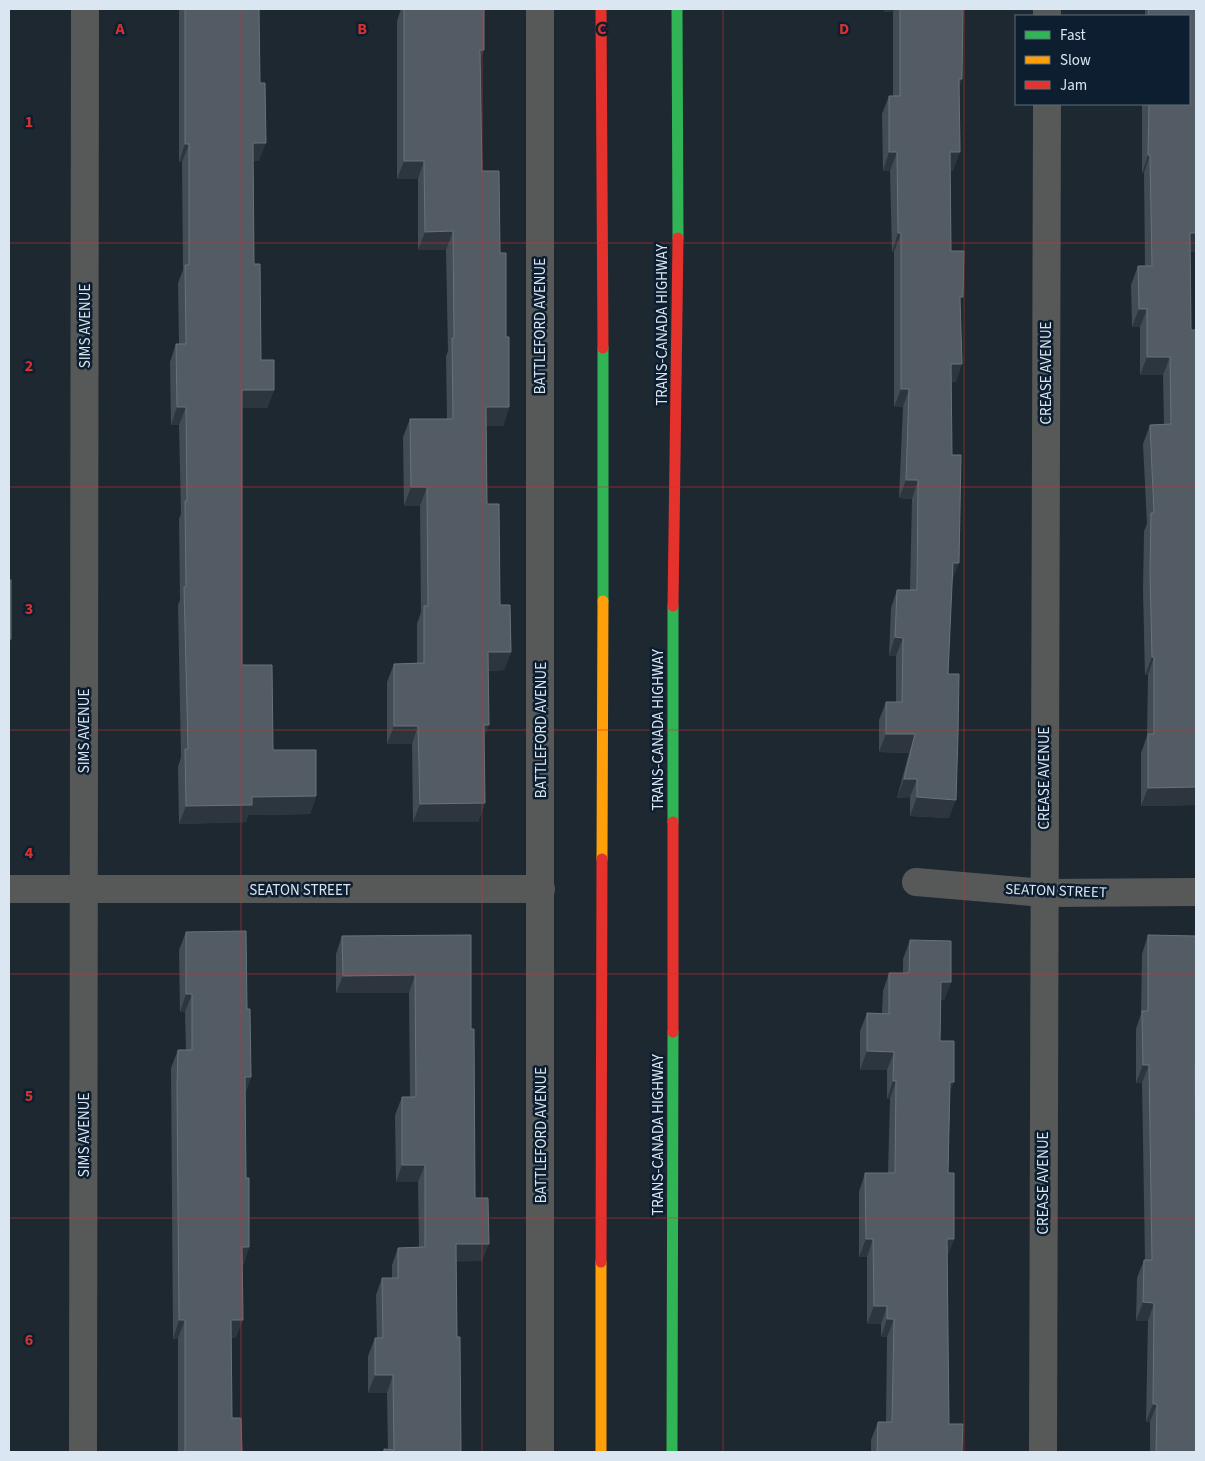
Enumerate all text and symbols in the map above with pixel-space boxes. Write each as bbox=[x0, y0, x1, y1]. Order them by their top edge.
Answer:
legend bbox=[1015, 15, 1190, 105]
text: A bbox=[114, 18, 125, 40]
text: B bbox=[357, 18, 367, 40]
text: C bbox=[597, 18, 607, 40]
text: D bbox=[839, 18, 849, 40]
text: Fast bbox=[1060, 25, 1086, 46]
text: Slow bbox=[1060, 50, 1091, 71]
text: Jam bbox=[1060, 75, 1087, 96]
text: 1 bbox=[25, 111, 33, 133]
street label: TRANS-CANADA HIGHWAY bbox=[652, 243, 673, 406]
street label: BATTLEFORD AVENUE bbox=[530, 258, 551, 394]
street label: SIMS AVENUE bbox=[75, 284, 96, 368]
street label: CREASE AVENUE bbox=[1036, 321, 1057, 424]
text: 2 bbox=[25, 355, 33, 377]
text: 3 bbox=[25, 598, 33, 620]
street label: TRANS-CANADA HIGHWAY bbox=[648, 648, 669, 811]
street label: BATTLEFORD AVENUE bbox=[531, 662, 552, 798]
street label: SIMS AVENUE bbox=[74, 689, 95, 773]
street label: CREASE AVENUE bbox=[1034, 726, 1055, 829]
text: 4 bbox=[25, 842, 34, 864]
street label: SEATON STREET bbox=[1005, 879, 1107, 903]
street label: SEATON STREET bbox=[249, 880, 351, 901]
street label: TRANS-CANADA HIGHWAY bbox=[648, 1053, 669, 1216]
street label: BATTLEFORD AVENUE bbox=[531, 1067, 552, 1203]
text: 5 bbox=[25, 1085, 33, 1107]
street label: SIMS AVENUE bbox=[74, 1093, 95, 1177]
street label: CREASE AVENUE bbox=[1033, 1131, 1054, 1234]
text: 6 bbox=[25, 1329, 33, 1351]

